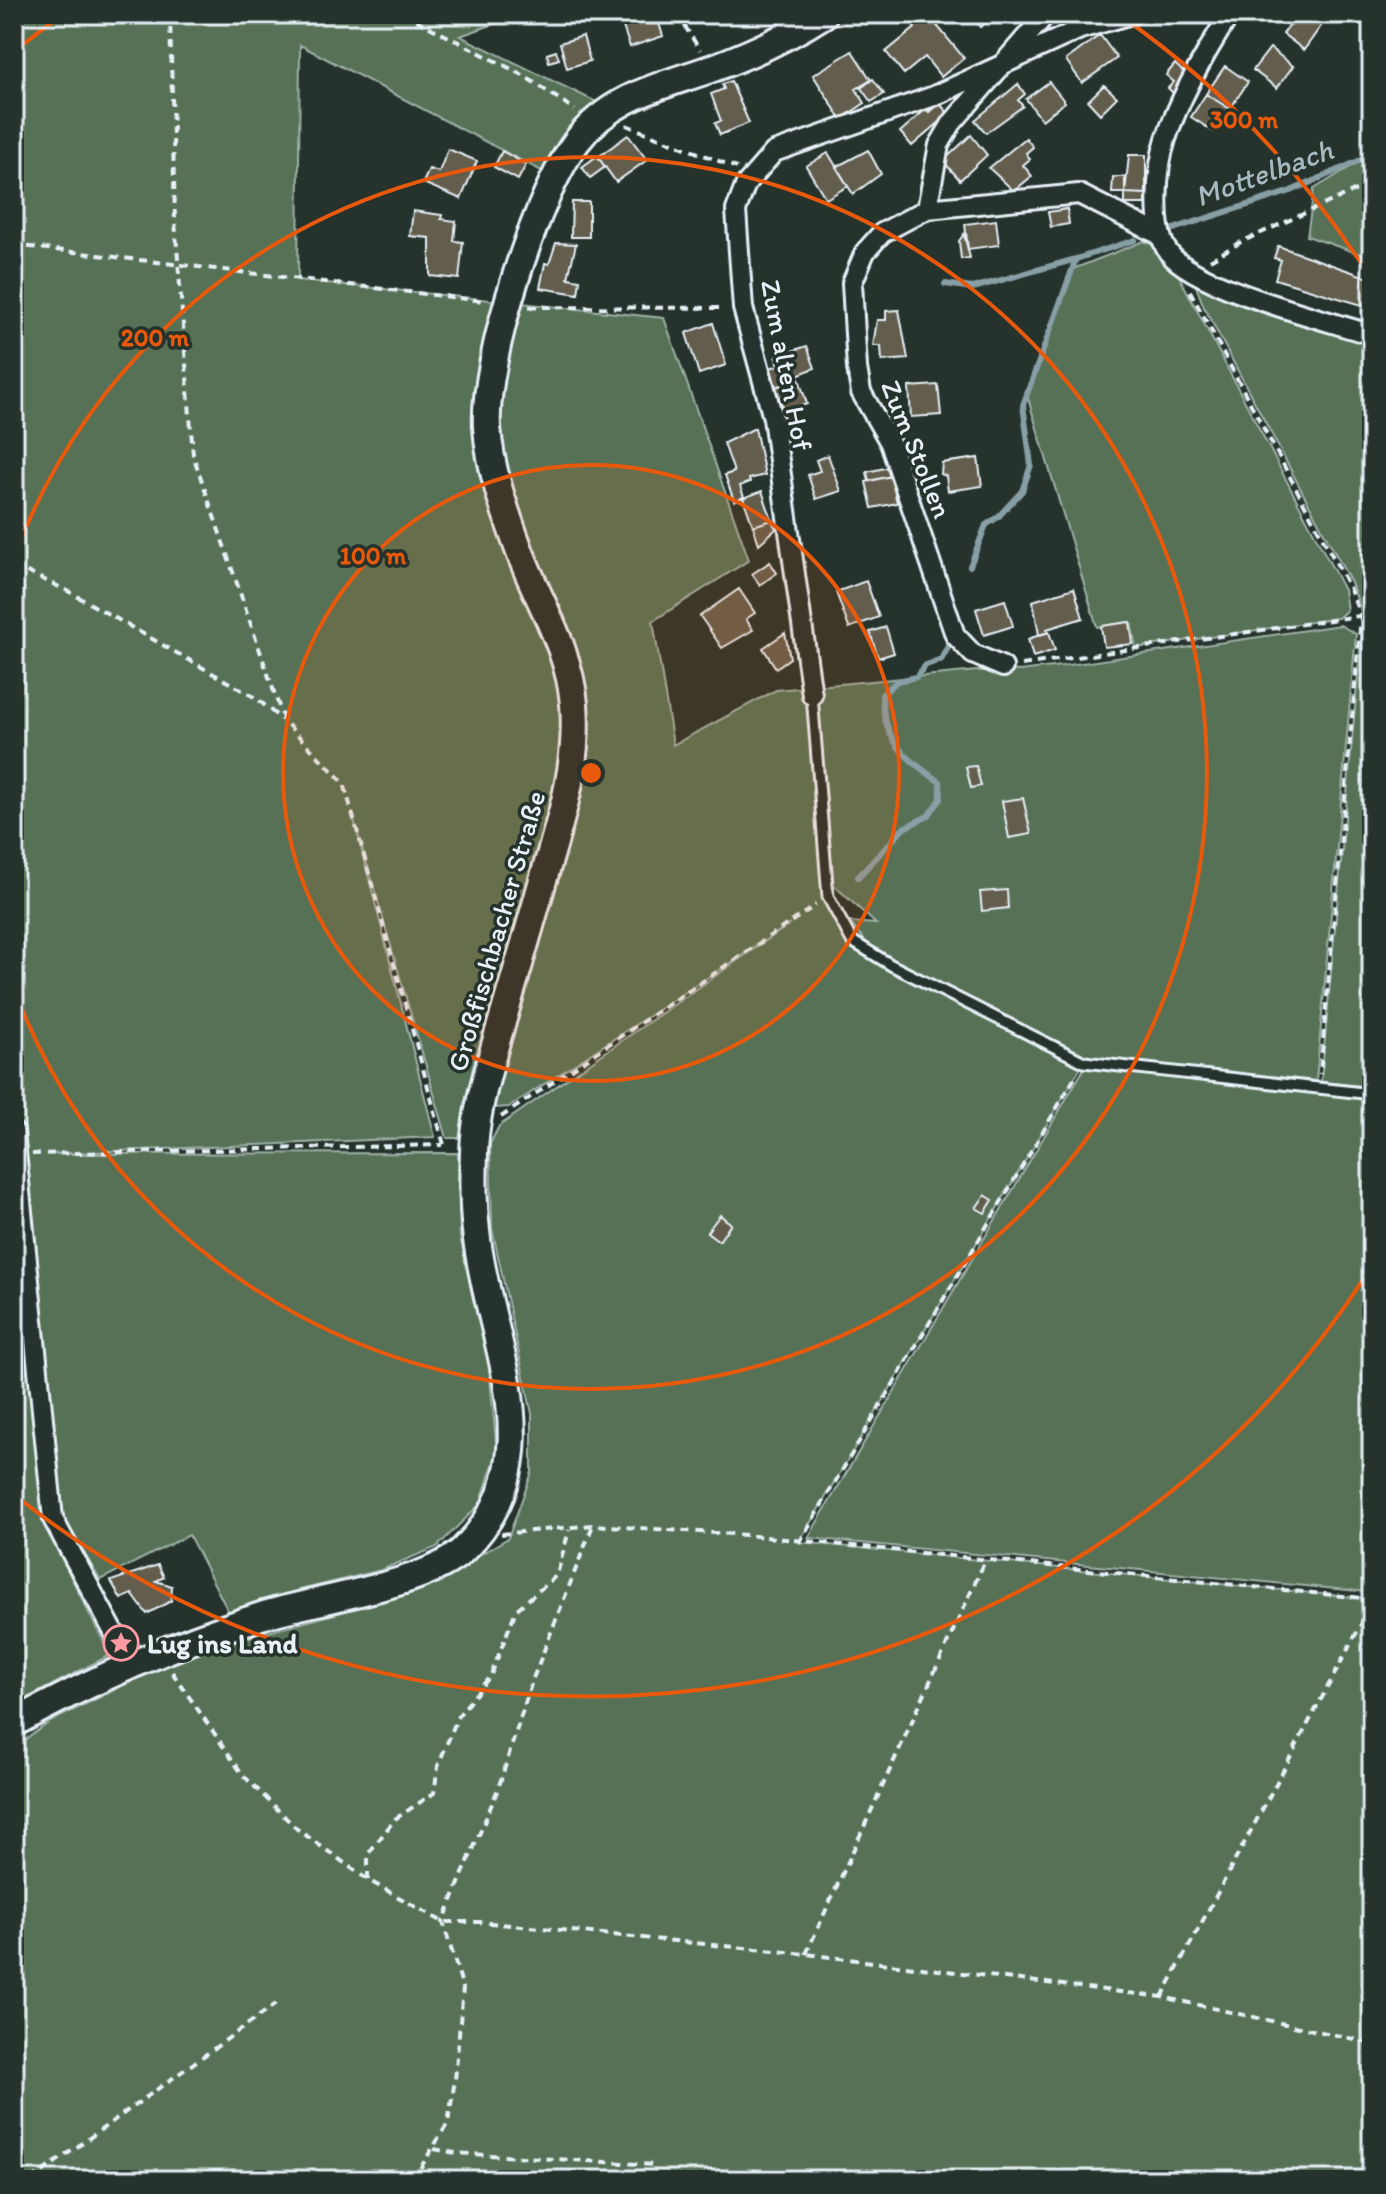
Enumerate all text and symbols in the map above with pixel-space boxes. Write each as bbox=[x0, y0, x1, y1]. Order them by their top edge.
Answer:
text: 300 m bbox=[1210, 105, 1279, 134]
water label: Mottelbach bbox=[1190, 130, 1339, 215]
street label: Zum alten Hof bbox=[754, 277, 820, 454]
text: 200 m bbox=[121, 323, 190, 352]
street label: Zum Stollen bbox=[874, 375, 960, 523]
text: 100 m bbox=[340, 541, 407, 570]
centre of rings bbox=[577, 759, 605, 787]
street label: Großfischbacher Straße bbox=[440, 787, 552, 1075]
place icon: Lug ins Land bbox=[102, 1624, 140, 1662]
place label: Lug ins Land bbox=[147, 1626, 299, 1660]

